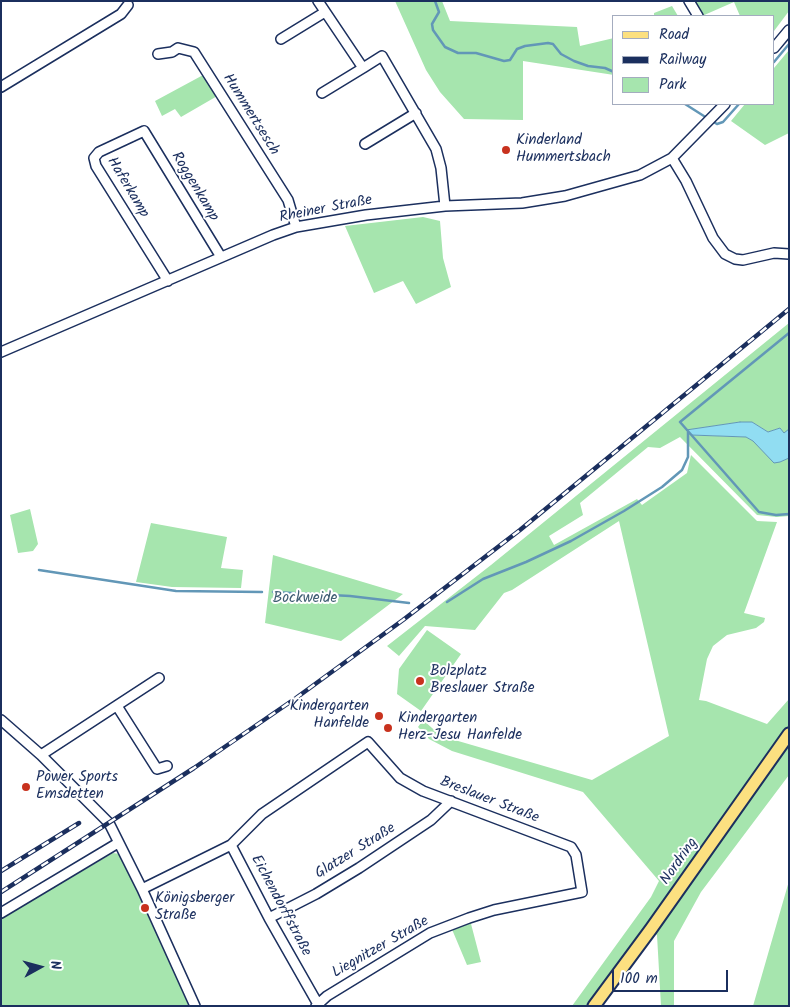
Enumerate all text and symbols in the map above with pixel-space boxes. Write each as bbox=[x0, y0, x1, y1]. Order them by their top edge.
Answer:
legend bbox=[612, 15, 775, 105]
text: Road bbox=[659, 23, 689, 47]
text: Railway bbox=[659, 48, 706, 72]
street label: Hummertsesch bbox=[218, 71, 282, 159]
text: Park bbox=[659, 73, 686, 97]
place label: Kinderland Hummertsbach bbox=[516, 132, 611, 167]
marker: Kinderland Hummertsbach bbox=[500, 144, 512, 156]
street label: Roggenkamp bbox=[166, 149, 222, 225]
street label: Haferkamp bbox=[102, 154, 152, 222]
street label: Rheiner Straße bbox=[278, 192, 374, 228]
park label: Bockweide bbox=[273, 590, 337, 608]
place label: Bolzplatz Breslauer Straße bbox=[430, 663, 535, 698]
marker: Bolzplatz Breslauer Straße bbox=[414, 675, 426, 687]
place label: Kindergarten Hanfelde bbox=[290, 698, 369, 733]
marker: Kindergarten Hanfelde bbox=[373, 710, 385, 722]
place label: Kindergarten Herz-Jesu Hanfelde bbox=[398, 710, 522, 745]
marker: Kindergarten Herz-Jesu Hanfelde bbox=[382, 722, 394, 734]
place label: Power Sports Emsdetten bbox=[36, 769, 118, 804]
street label: Breslauer Straße bbox=[437, 774, 541, 828]
marker: Power Sports Emsdetten bbox=[20, 781, 32, 793]
street label: Glatzer Straße bbox=[313, 820, 399, 884]
street label: Nordring bbox=[657, 835, 703, 889]
street label: Eichendorffstraße bbox=[246, 852, 314, 960]
place label: Königsberger Straße bbox=[155, 890, 234, 925]
marker: Königsberger Straße bbox=[139, 902, 151, 914]
street label: Liegnitzer Straße bbox=[329, 913, 433, 983]
north arrow bbox=[15, 942, 65, 992]
text: N bbox=[43, 959, 66, 971]
scale bar bbox=[615, 960, 731, 992]
text: 100 m bbox=[620, 967, 658, 991]

